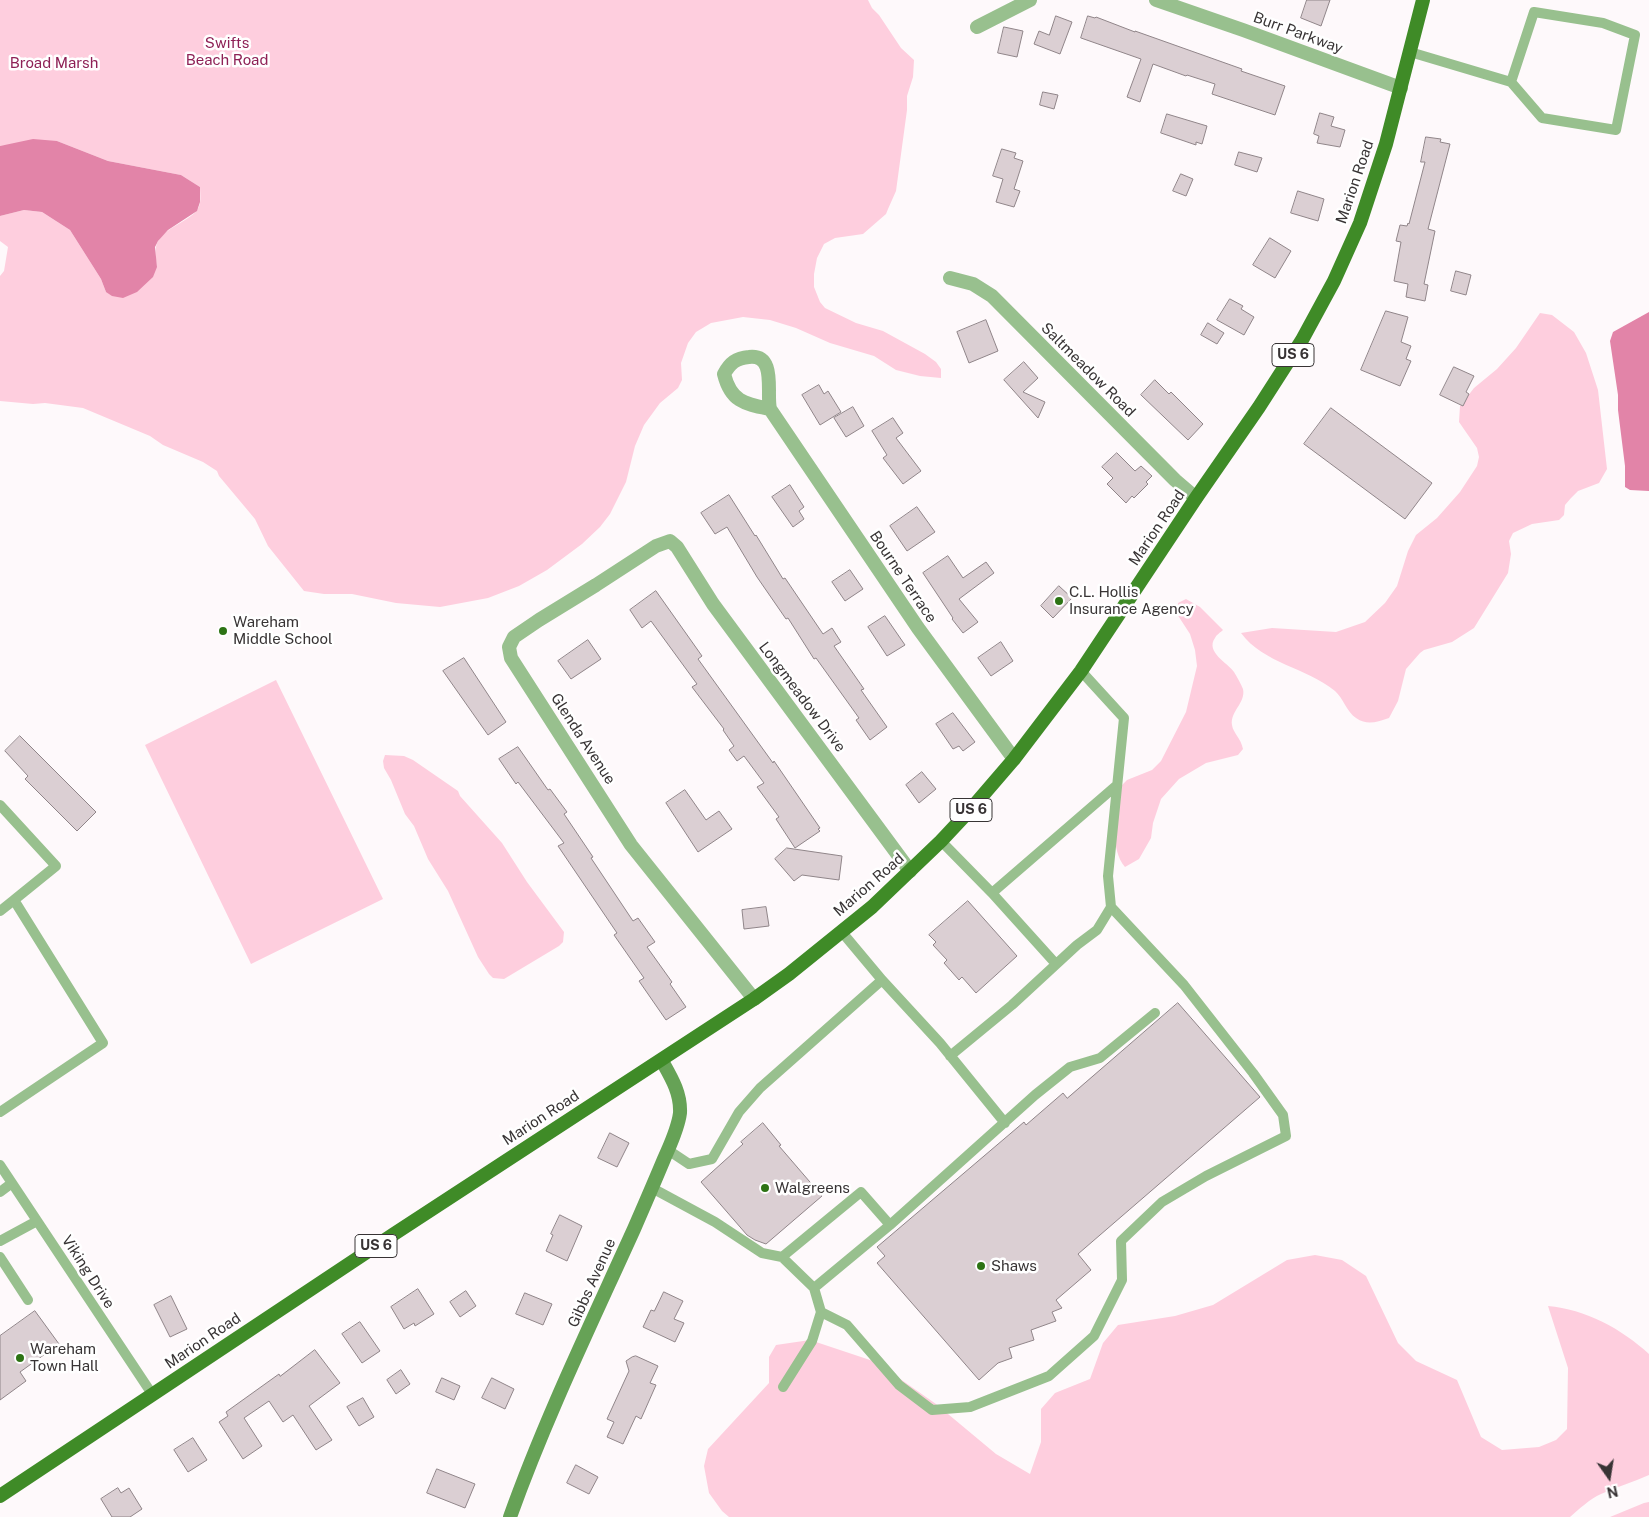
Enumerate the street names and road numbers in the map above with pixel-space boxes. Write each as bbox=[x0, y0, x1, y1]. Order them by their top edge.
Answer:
street label: Burr Parkway bbox=[1251, 8, 1345, 58]
street label: Marion Road bbox=[1332, 138, 1378, 226]
street label: Saltmeadow Road bbox=[1037, 319, 1139, 421]
road number: US 6 bbox=[1272, 344, 1314, 366]
street label: Marion Road bbox=[1125, 487, 1189, 569]
street label: Bourne Terrace bbox=[866, 528, 940, 626]
street label: Longmeadow Drive bbox=[755, 638, 849, 756]
street label: Glenda Avenue bbox=[547, 690, 619, 788]
road number: US 6 bbox=[950, 798, 992, 822]
street label: Marion Road bbox=[830, 850, 908, 920]
street label: Marion Road bbox=[499, 1087, 583, 1149]
street label: Viking Drive bbox=[58, 1232, 118, 1312]
road number: US 6 bbox=[355, 1234, 397, 1258]
street label: Gibbs Avenue bbox=[564, 1236, 620, 1330]
street label: Marion Road bbox=[162, 1309, 244, 1373]

